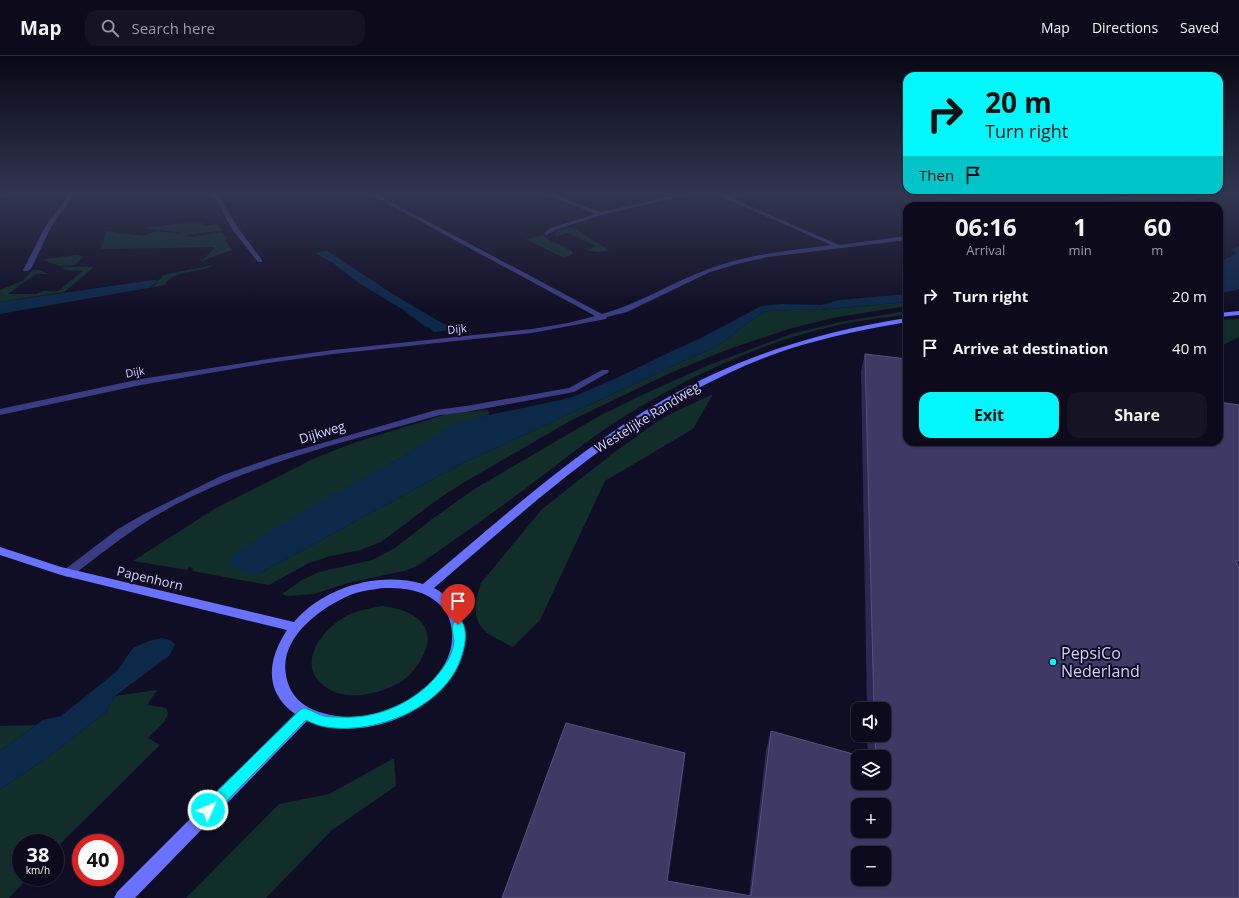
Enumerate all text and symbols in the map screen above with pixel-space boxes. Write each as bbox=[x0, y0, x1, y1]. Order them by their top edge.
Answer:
search box bbox=[85, 10, 365, 46]
text: Map bbox=[20, 15, 61, 41]
icon: search bbox=[99, 17, 121, 39]
text: Search here bbox=[131, 18, 215, 38]
text: Map bbox=[1041, 18, 1070, 37]
text: Directions bbox=[1092, 18, 1158, 37]
text: Saved bbox=[1180, 18, 1219, 37]
text: 20 m bbox=[985, 83, 1052, 121]
icon: right bbox=[919, 88, 971, 140]
text: Turn right bbox=[985, 119, 1068, 143]
icon: arrive bbox=[962, 164, 984, 186]
text: Then bbox=[919, 165, 954, 185]
text: 06:16 bbox=[955, 210, 1017, 243]
text: 1 bbox=[1073, 210, 1087, 243]
text: 60 bbox=[1144, 210, 1171, 243]
text: Arrival bbox=[966, 241, 1005, 259]
text: min bbox=[1068, 241, 1092, 259]
text: m bbox=[1151, 241, 1163, 259]
icon: right bbox=[919, 285, 941, 307]
text: Turn right bbox=[953, 286, 1028, 306]
text: 20 m bbox=[1172, 286, 1207, 306]
street label: Dijk bbox=[447, 320, 468, 337]
icon: arrive bbox=[919, 337, 941, 359]
text: Arrive at destination bbox=[953, 338, 1108, 358]
text: 40 m bbox=[1172, 338, 1207, 358]
street label: Dijk bbox=[124, 362, 146, 381]
street label: Westelijke Randweg bbox=[591, 377, 703, 457]
button: Exit bbox=[919, 392, 1059, 438]
button: Share bbox=[1067, 392, 1207, 438]
street label: Dijkweg bbox=[297, 416, 347, 448]
street label: Papenhorn bbox=[115, 562, 185, 594]
pin bbox=[441, 584, 475, 625]
icon: arrive bbox=[447, 590, 469, 612]
place label: PepsiCo Nederland bbox=[1061, 642, 1140, 682]
marker: PepsiCo Nederland bbox=[1048, 657, 1058, 667]
map controls bbox=[851, 702, 891, 886]
button: sound bbox=[851, 702, 891, 742]
button: layers bbox=[851, 750, 891, 790]
position arrow bbox=[187, 789, 229, 831]
button: + bbox=[851, 798, 891, 838]
speed limit sign: 40 bbox=[72, 834, 124, 886]
text: 38 bbox=[27, 841, 49, 868]
button: − bbox=[851, 846, 891, 886]
text: km/h bbox=[26, 863, 50, 877]

